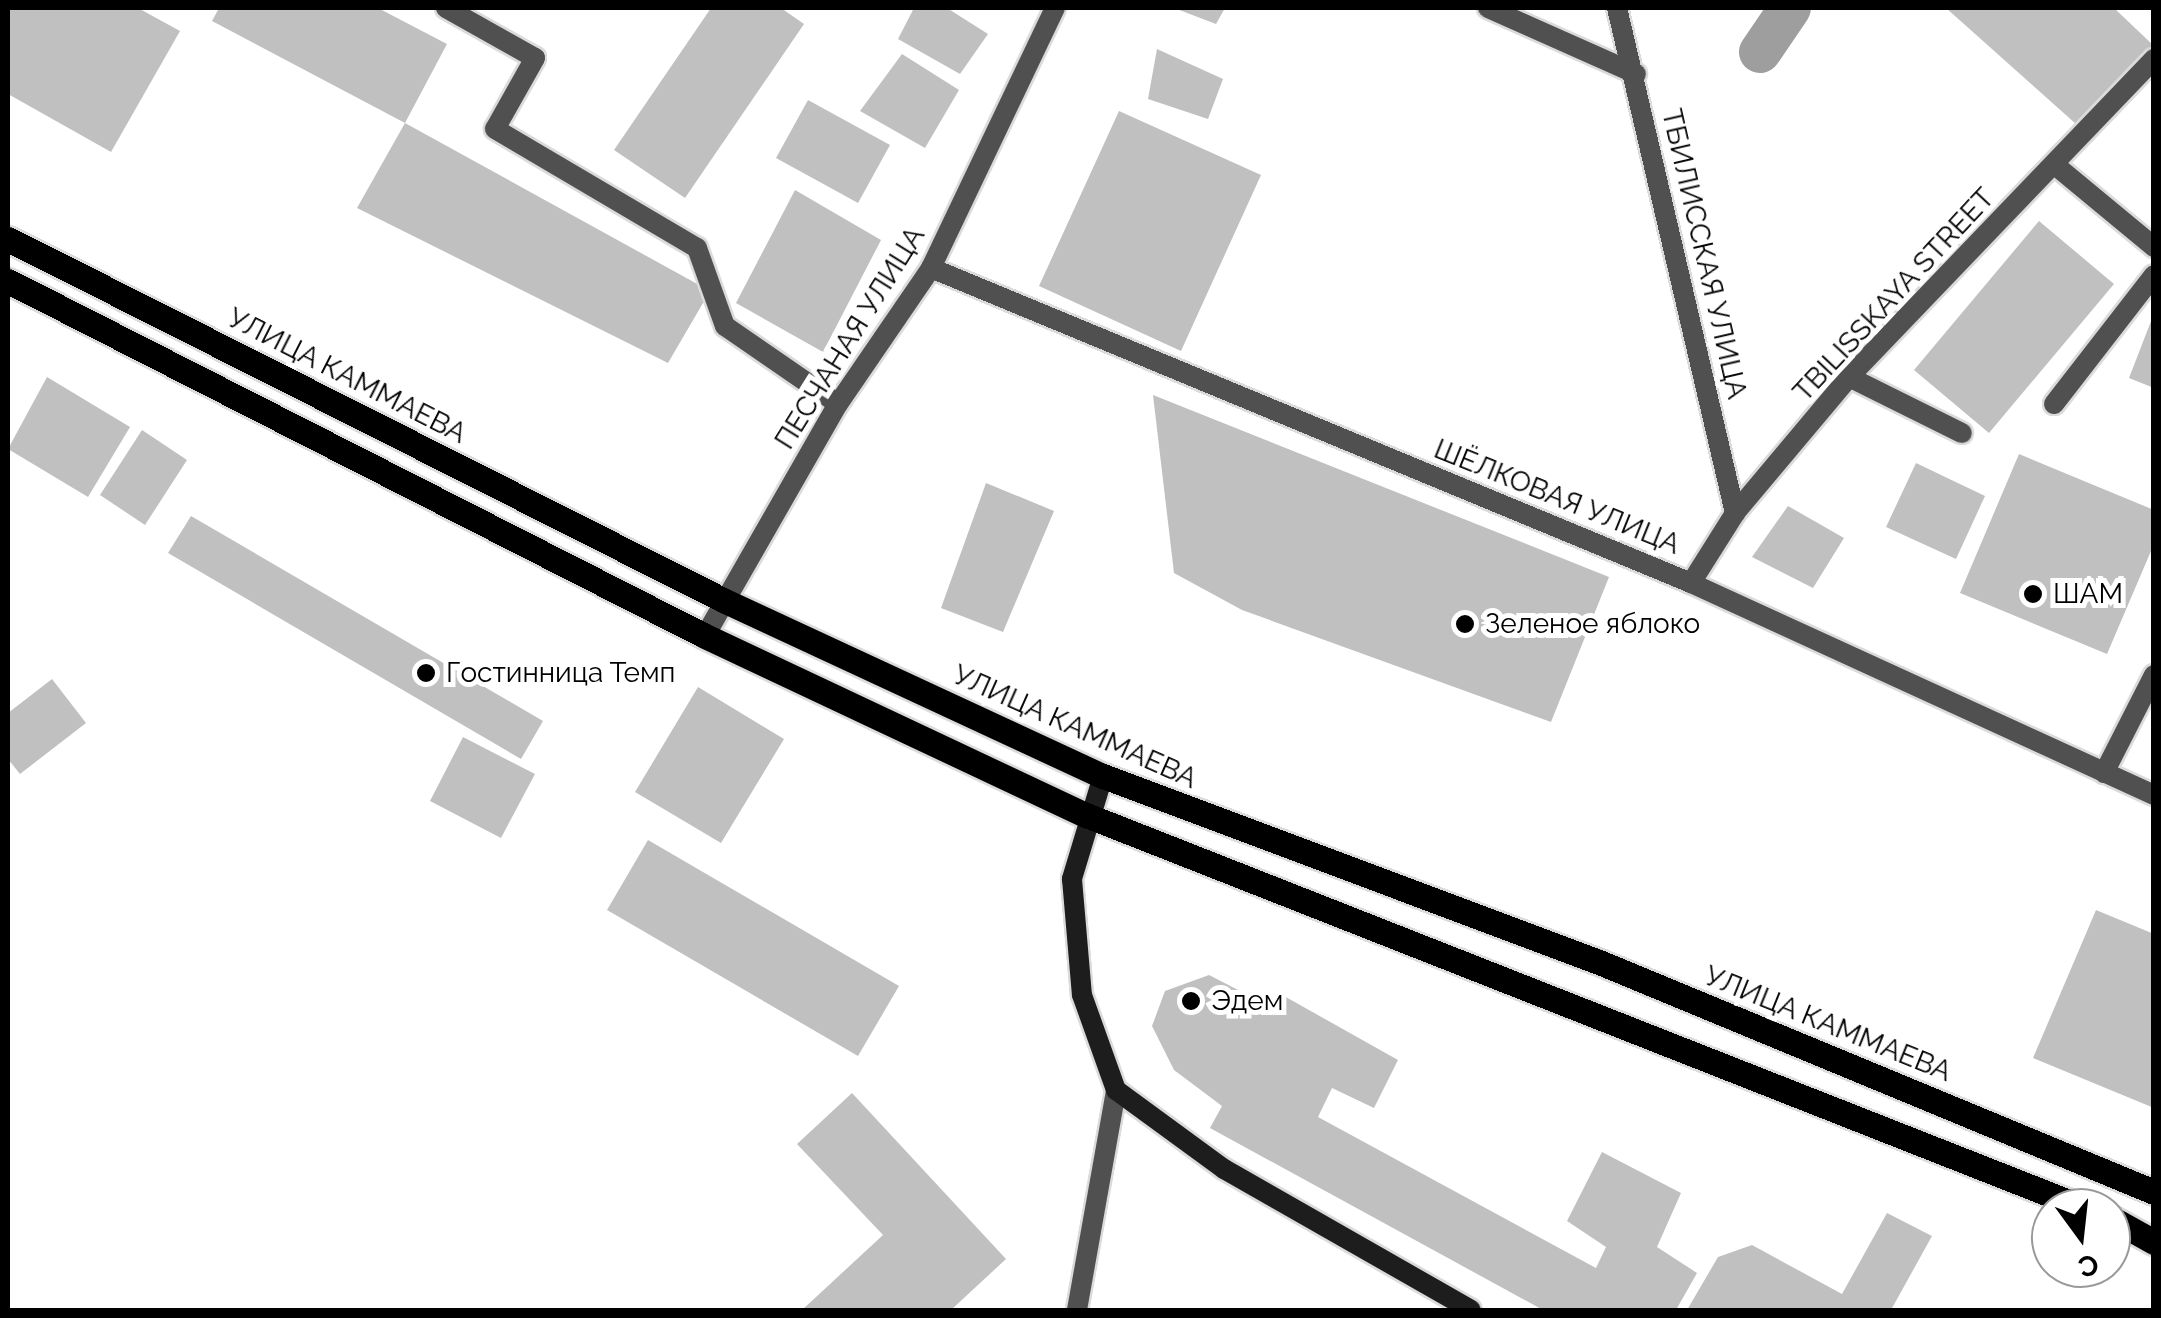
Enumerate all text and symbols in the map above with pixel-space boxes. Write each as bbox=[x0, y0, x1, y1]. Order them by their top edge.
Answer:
street label: ТБИЛИССКАЯ УЛИЦА bbox=[1654, 106, 1754, 402]
street label: TBILISSKAYA STREET bbox=[1786, 181, 2002, 409]
street label: ПЕСЧАНАЯ УЛИЦА bbox=[768, 221, 932, 455]
street label: УЛИЦА КАММАЕВА bbox=[222, 301, 472, 451]
street label: ШЁЛКОВАЯ УЛИЦА bbox=[1429, 432, 1685, 562]
place label: ШАМ bbox=[2053, 577, 2123, 611]
marker: ШАМ bbox=[2022, 583, 2044, 605]
place label: Зеленое яблоко bbox=[1485, 607, 1700, 641]
marker: Зеленое яблоко bbox=[1454, 613, 1476, 635]
place label: Гостинница Темп bbox=[446, 656, 676, 690]
street label: УЛИЦА КАММАЕВА bbox=[947, 658, 1203, 796]
marker: Гостинница Темп bbox=[415, 662, 437, 684]
street label: УЛИЦА КАММАЕВА bbox=[1699, 959, 1957, 1089]
place label: Эдем bbox=[1211, 984, 1283, 1018]
marker: Эдем bbox=[1180, 990, 1202, 1012]
north arrow bbox=[2031, 1188, 2131, 1288]
text: С bbox=[2075, 1247, 2102, 1284]

